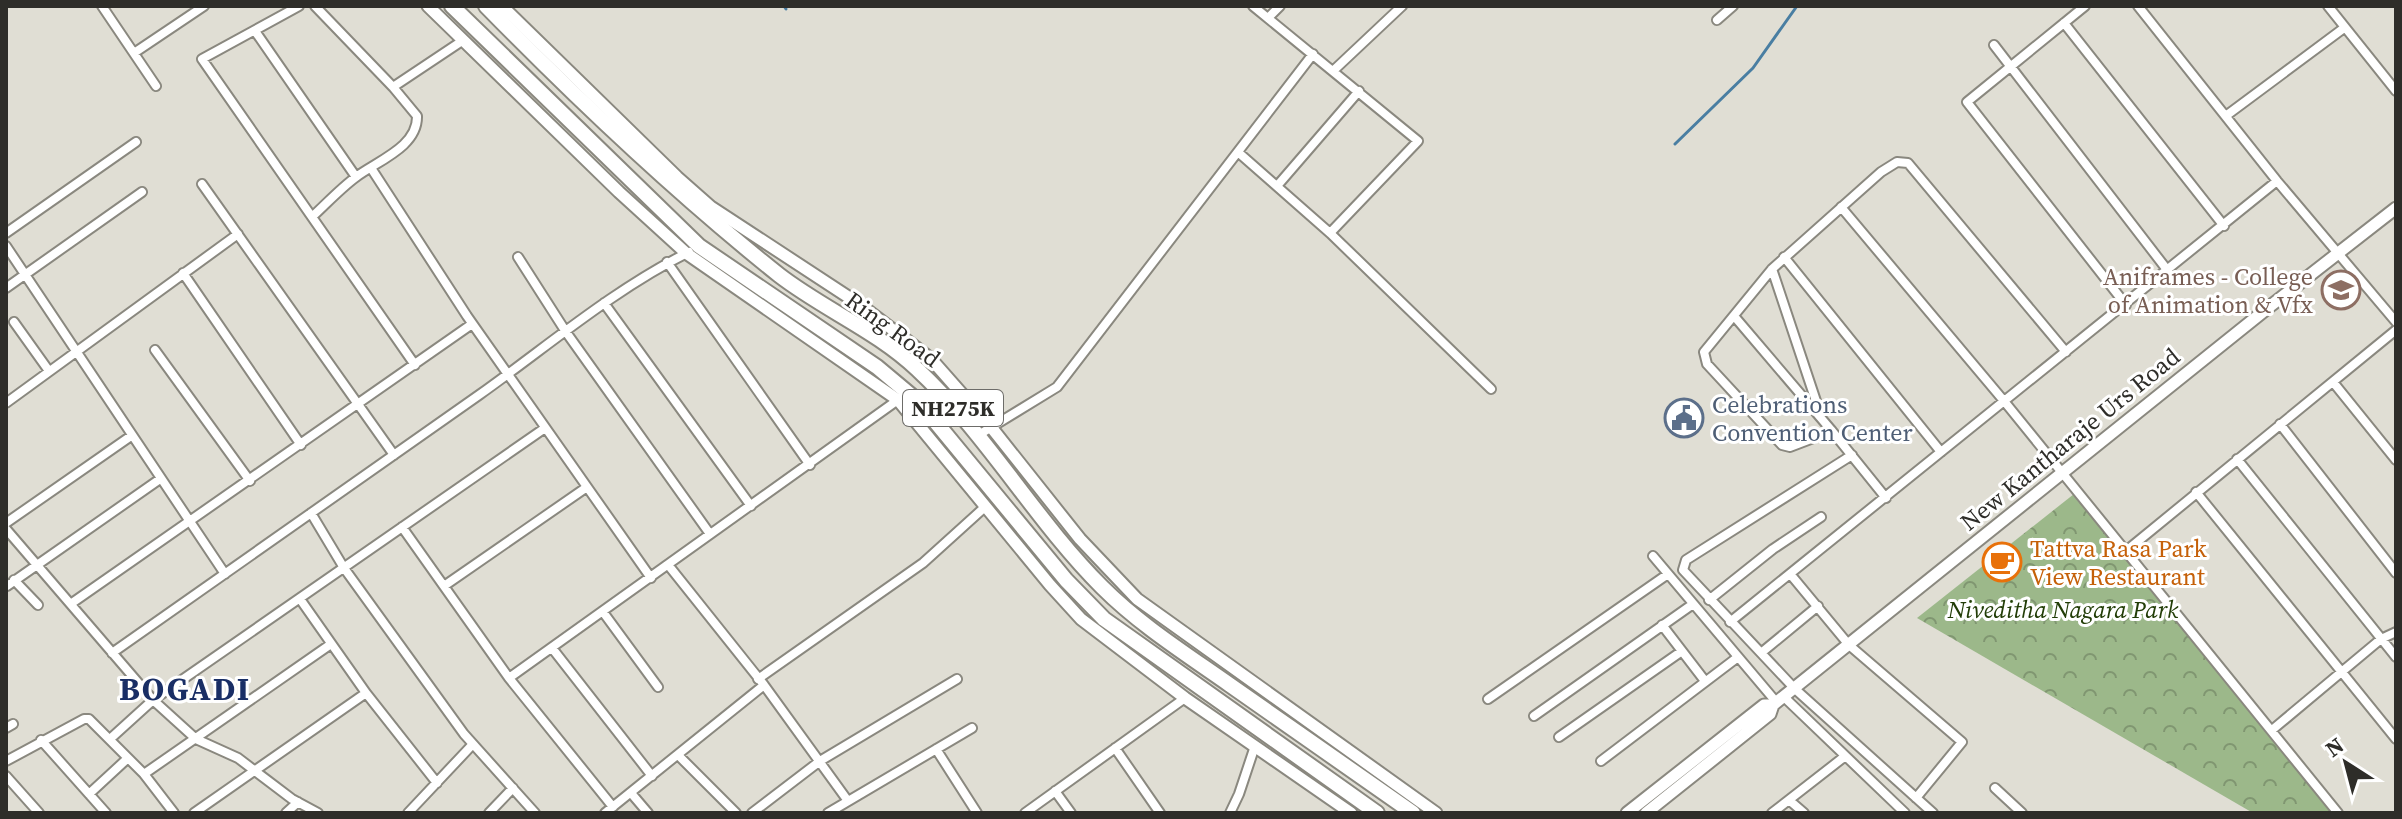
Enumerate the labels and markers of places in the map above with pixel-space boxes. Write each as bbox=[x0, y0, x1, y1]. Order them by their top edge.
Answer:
place label: Aniframes - College of Animation & Vfx bbox=[2103, 260, 2313, 321]
school or university icon: Aniframes - College of Animation & Vfx bbox=[2320, 269, 2362, 311]
place label: Celebrations Convention Center bbox=[1712, 388, 1913, 449]
public building icon: Celebrations Convention Center bbox=[1663, 397, 1705, 439]
place label: Tattva Rasa Park View Restaurant bbox=[2030, 532, 2208, 593]
cafe icon: Tattva Rasa Park View Restaurant bbox=[1981, 541, 2023, 583]

